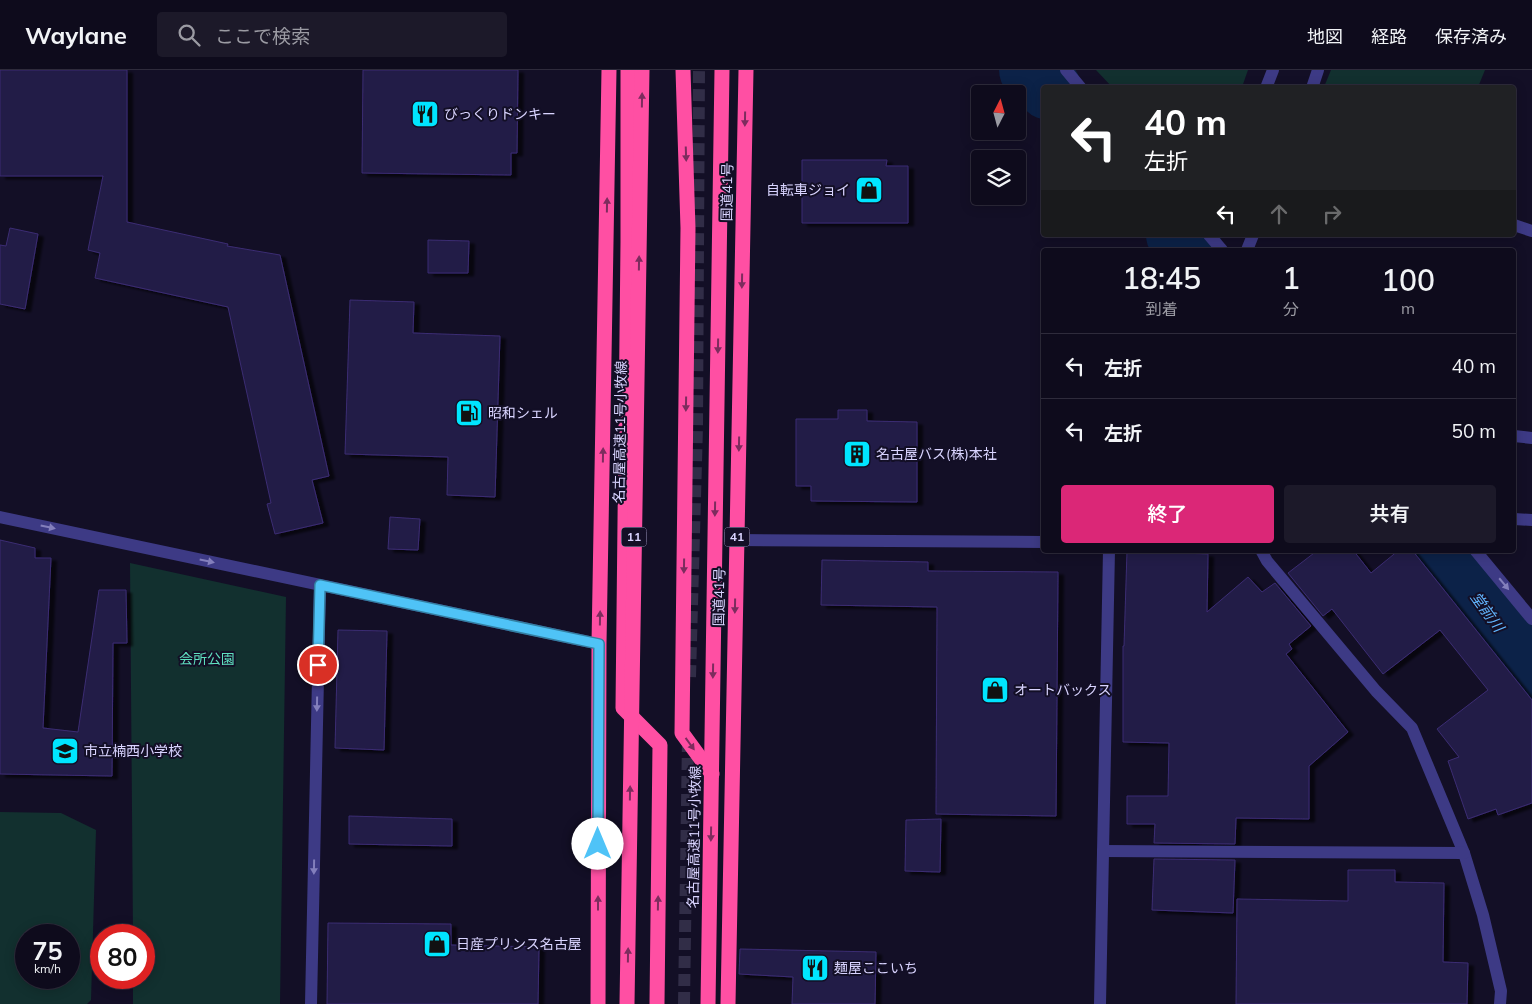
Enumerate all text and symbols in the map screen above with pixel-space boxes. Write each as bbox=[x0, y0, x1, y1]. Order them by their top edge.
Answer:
search box bbox=[157, 12, 507, 57]
text: Waylane bbox=[25, 20, 127, 50]
icon: search bbox=[175, 21, 203, 49]
text: ここで検索 bbox=[215, 24, 310, 48]
text: 地図 bbox=[1307, 25, 1343, 48]
text: 経路 bbox=[1371, 25, 1407, 48]
text: 保存済み bbox=[1435, 25, 1507, 48]
north arrow bbox=[971, 85, 1026, 140]
map controls bbox=[971, 85, 1026, 205]
one-way arrow bbox=[638, 92, 646, 108]
restaurant icon: びっくりドンキー bbox=[410, 99, 440, 129]
text: 40 m bbox=[1144, 100, 1227, 144]
place label: びっくりドンキー bbox=[444, 105, 556, 123]
icon: left bbox=[1061, 105, 1126, 170]
one-way arrow bbox=[741, 111, 749, 127]
one-way arrow bbox=[682, 146, 690, 162]
text: 左折 bbox=[1144, 147, 1188, 175]
button: layers bbox=[971, 150, 1026, 205]
street label: 国道41号 bbox=[717, 162, 737, 222]
shop icon: 自転車ジョイ bbox=[854, 175, 884, 205]
place label: 自転車ジョイ bbox=[766, 181, 850, 199]
one-way arrow bbox=[603, 197, 611, 213]
icon: left bbox=[1212, 200, 1240, 228]
icon: ahead bbox=[1265, 200, 1293, 228]
icon: right bbox=[1318, 200, 1346, 228]
one-way arrow bbox=[635, 255, 643, 271]
text: 18:45 bbox=[1122, 259, 1201, 297]
text: 1 bbox=[1282, 259, 1300, 297]
text: 100 bbox=[1381, 261, 1435, 299]
one-way arrow bbox=[738, 273, 746, 289]
text: m bbox=[1401, 298, 1415, 318]
text: 到着 bbox=[1146, 299, 1178, 319]
text: 分 bbox=[1283, 299, 1299, 319]
one-way arrow bbox=[714, 338, 722, 354]
icon: left bbox=[1061, 352, 1089, 380]
text: 40 m bbox=[1452, 354, 1496, 378]
text: 左折 bbox=[1104, 356, 1142, 380]
street label: 名古屋高速11号小牧線 bbox=[610, 360, 630, 504]
one-way arrow bbox=[682, 396, 690, 412]
fuel station icon: 昭和シェル bbox=[454, 398, 484, 428]
place label: 昭和シェル bbox=[488, 404, 558, 422]
icon: left bbox=[1061, 417, 1089, 445]
text: 50 m bbox=[1452, 419, 1496, 443]
text: 左折 bbox=[1104, 421, 1142, 445]
one-way arrow bbox=[734, 436, 742, 452]
building icon: 名古屋バス(株)本社 bbox=[842, 439, 872, 469]
place label: 名古屋バス(株)本社 bbox=[876, 445, 997, 463]
one-way arrow bbox=[599, 447, 607, 463]
button: 終了 bbox=[1061, 485, 1274, 543]
button: 共有 bbox=[1284, 485, 1496, 543]
one-way arrow bbox=[711, 501, 719, 517]
one-way arrow bbox=[40, 523, 55, 531]
road number: 11 bbox=[622, 528, 646, 547]
road number: 41 bbox=[724, 528, 750, 547]
one-way arrow bbox=[199, 557, 214, 565]
one-way arrow bbox=[680, 558, 688, 574]
street label: 国道41号 bbox=[709, 567, 729, 627]
one-way arrow bbox=[1498, 578, 1509, 591]
water label: 堂前川 bbox=[1466, 588, 1509, 637]
one-way arrow bbox=[731, 598, 739, 614]
one-way arrow bbox=[596, 610, 604, 626]
pin bbox=[297, 644, 339, 686]
park label: 会所公園 bbox=[179, 650, 235, 668]
icon: arrive bbox=[304, 651, 332, 679]
one-way arrow bbox=[709, 663, 717, 679]
shop icon: オートバックス bbox=[980, 675, 1010, 705]
place label: オートバックス bbox=[1014, 681, 1112, 699]
one-way arrow bbox=[313, 696, 321, 712]
school or university icon: 市立楠西小学校 bbox=[50, 736, 80, 766]
one-way arrow bbox=[685, 737, 695, 751]
place label: 市立楠西小学校 bbox=[84, 742, 182, 760]
street label: 名古屋高速11号小牧線 bbox=[684, 765, 704, 909]
one-way arrow bbox=[626, 785, 634, 801]
position arrow bbox=[571, 817, 623, 869]
one-way arrow bbox=[707, 826, 715, 842]
one-way arrow bbox=[310, 859, 318, 875]
one-way arrow bbox=[594, 895, 602, 911]
one-way arrow bbox=[654, 895, 662, 911]
speed limit sign: 80 bbox=[90, 924, 155, 989]
shop icon: 日産プリンス名古屋 bbox=[422, 929, 452, 959]
text: 75 bbox=[32, 935, 63, 966]
place label: 日産プリンス名古屋 bbox=[456, 935, 582, 953]
one-way arrow bbox=[624, 947, 632, 963]
restaurant icon: 麺屋ここいち bbox=[800, 953, 830, 983]
place label: 麺屋ここいち bbox=[834, 959, 918, 977]
text: km/h bbox=[34, 961, 61, 976]

